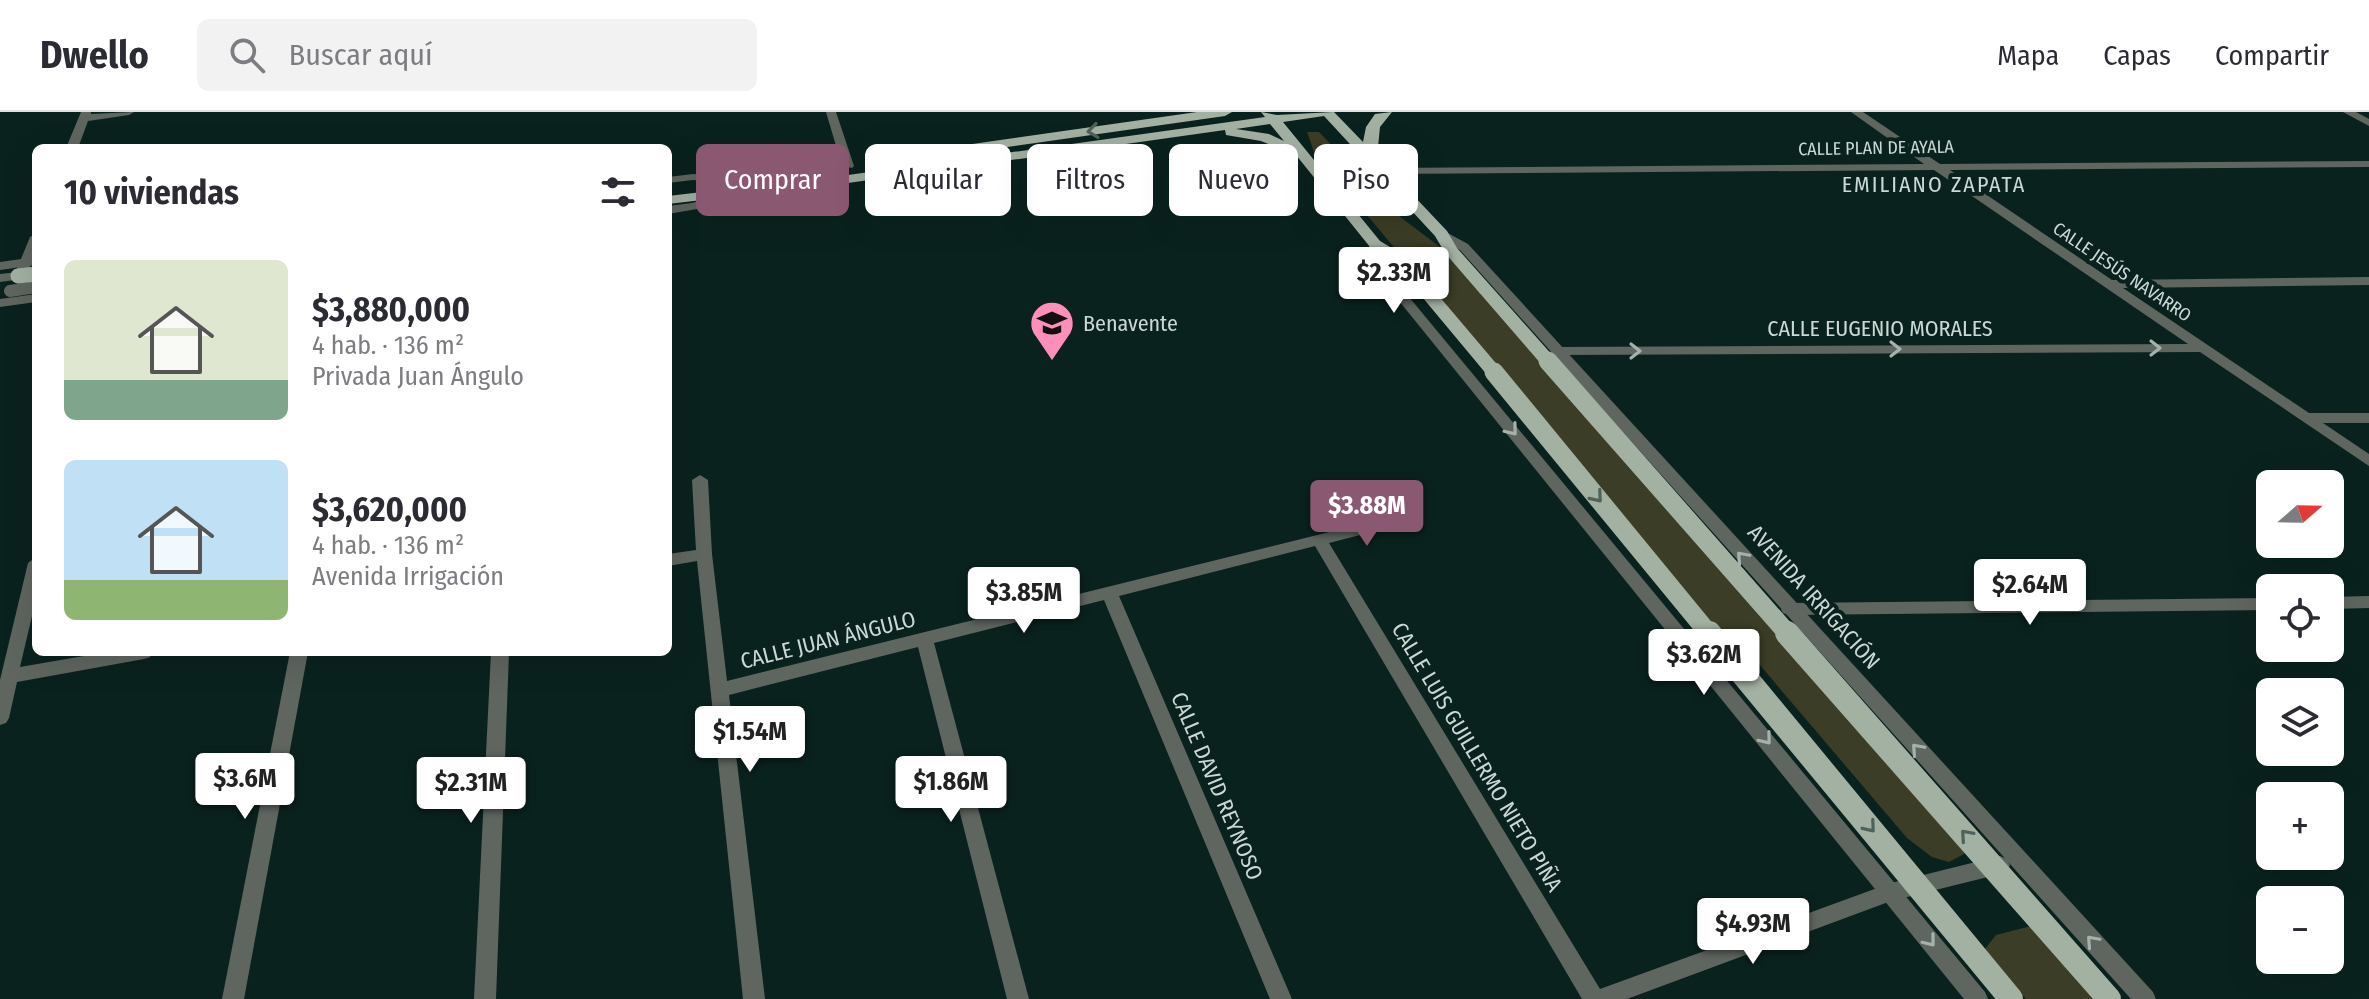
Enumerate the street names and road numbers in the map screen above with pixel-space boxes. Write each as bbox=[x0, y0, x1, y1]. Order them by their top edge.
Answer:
street label: CALLE PLAN DE AYALA bbox=[1798, 136, 1955, 160]
street label: CALLE JESÚS NAVARRO bbox=[2049, 217, 2196, 326]
street label: CALLE EUGENIO MORALES bbox=[1767, 315, 1993, 342]
street label: AVENIDA IRRIGACIÓN bbox=[1742, 519, 1886, 675]
street label: CALLE JUAN ÁNGULO bbox=[738, 605, 918, 675]
street label: CALLE LUIS GUILLERMO NIETO PIÑA bbox=[1386, 617, 1568, 897]
street label: CALLE DAVID REYNOSO bbox=[1165, 688, 1269, 884]

